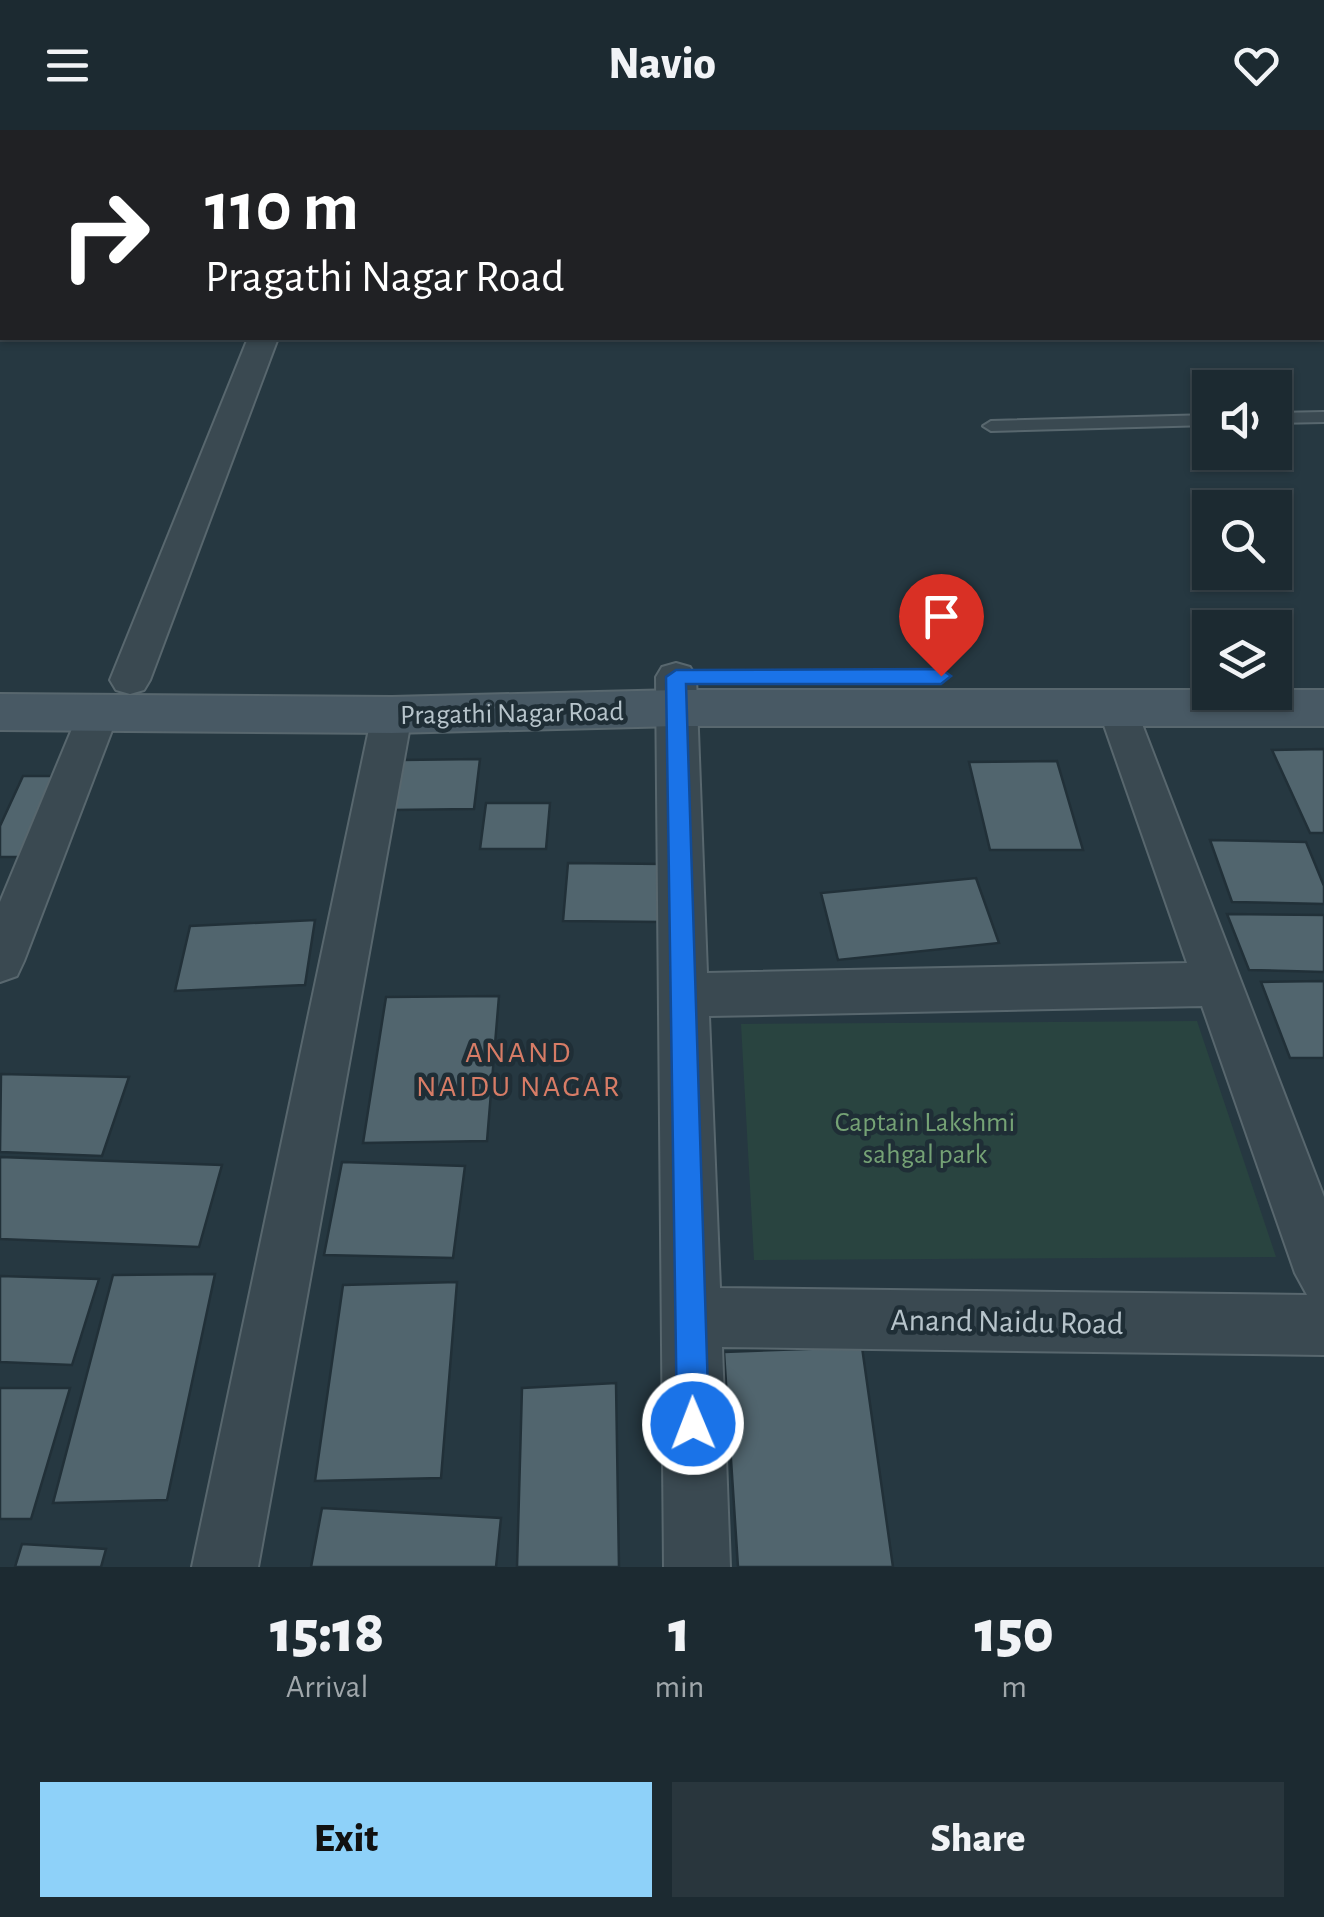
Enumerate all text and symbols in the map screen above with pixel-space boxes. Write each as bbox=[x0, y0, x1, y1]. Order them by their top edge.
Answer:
icon: menu bbox=[40, 38, 95, 93]
icon: heart bbox=[1229, 38, 1284, 93]
text: Navio bbox=[608, 42, 716, 87]
icon: right bbox=[40, 170, 170, 300]
text: 110 m bbox=[205, 173, 359, 243]
text: Pragathi Nagar Road bbox=[205, 255, 565, 300]
map controls bbox=[1192, 370, 1292, 710]
button: sound bbox=[1192, 370, 1292, 470]
button: search bbox=[1192, 490, 1292, 590]
pin bbox=[899, 574, 984, 677]
icon: arrive bbox=[914, 589, 969, 644]
button: layers bbox=[1192, 610, 1292, 710]
street label: Pragathi Nagar Road bbox=[400, 698, 624, 730]
district label: ANAND NAIDU NAGAR bbox=[416, 1038, 622, 1102]
park label: Captain Lakshmi sahgal park bbox=[835, 1109, 1015, 1169]
street label: Anand Naidu Road bbox=[890, 1304, 1124, 1340]
position arrow bbox=[641, 1372, 745, 1476]
text: 15:18 bbox=[270, 1603, 384, 1663]
text: 1 bbox=[668, 1603, 690, 1663]
text: 150 bbox=[974, 1603, 1054, 1663]
text: Arrival bbox=[286, 1671, 368, 1703]
text: min bbox=[654, 1671, 704, 1703]
text: m bbox=[1001, 1671, 1027, 1703]
button: Exit bbox=[40, 1782, 652, 1897]
button: Share bbox=[672, 1782, 1284, 1897]

